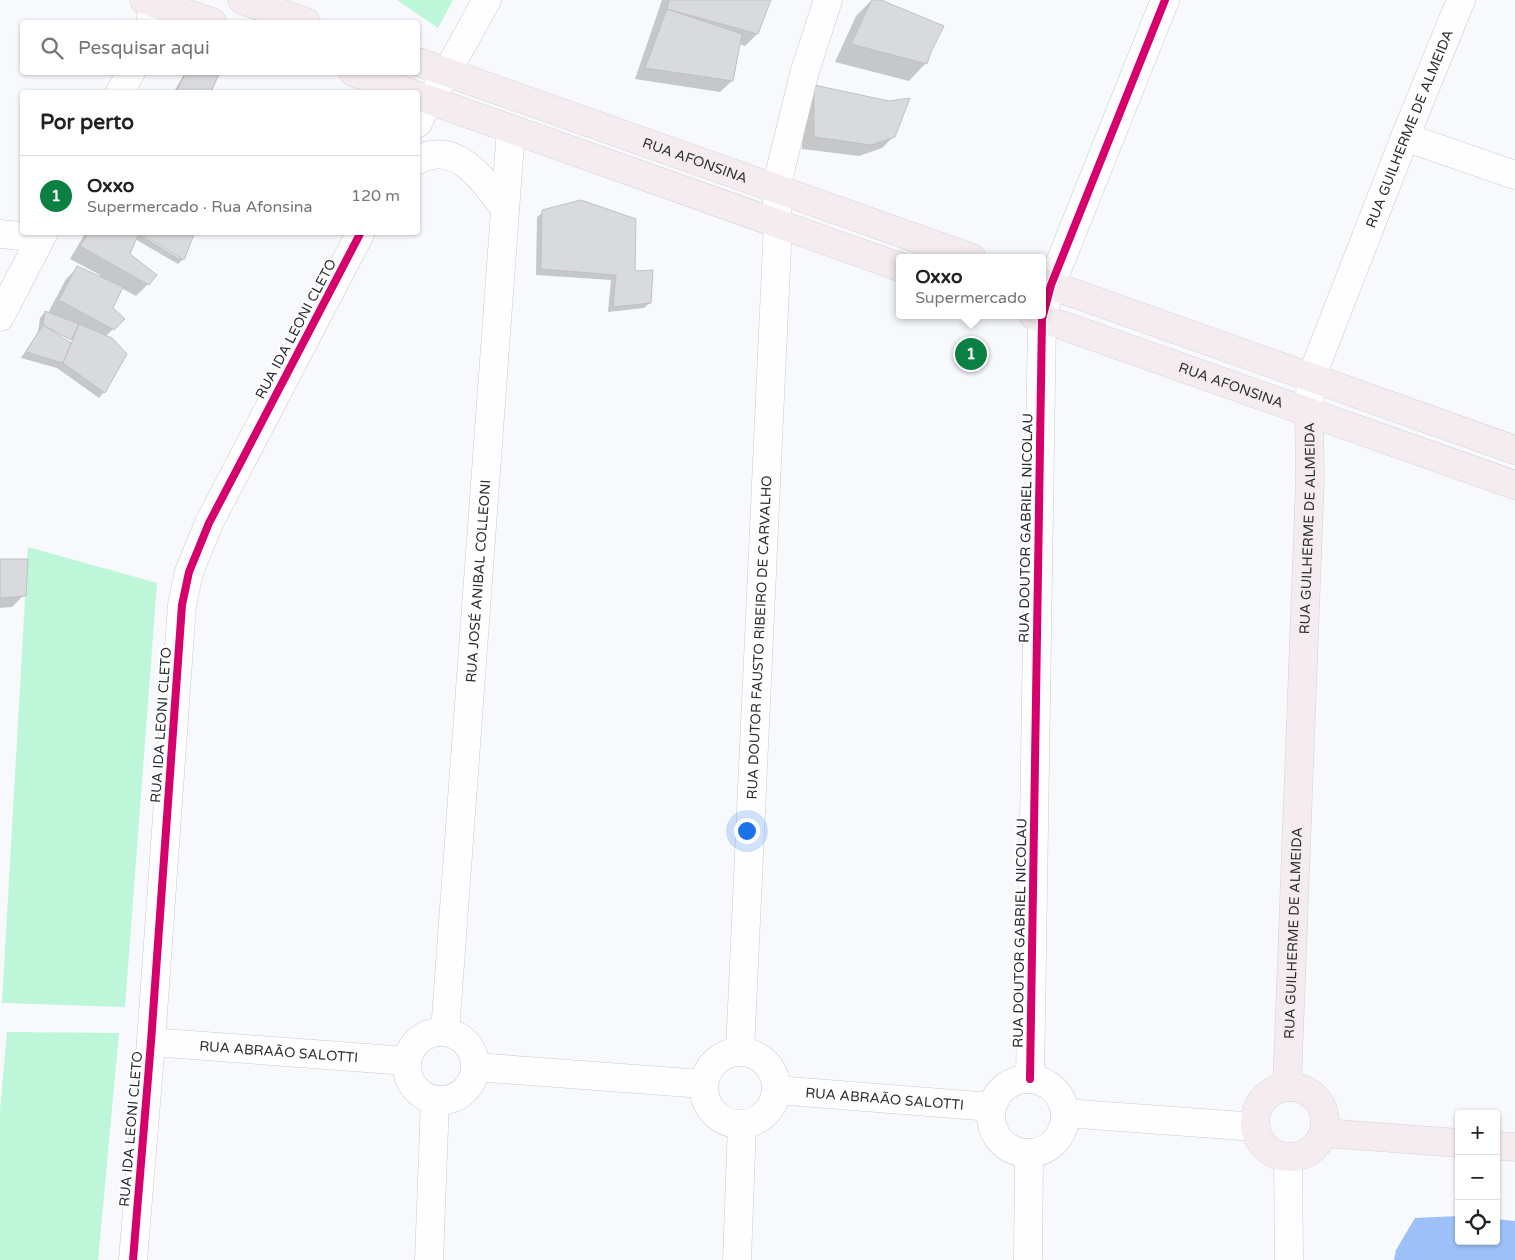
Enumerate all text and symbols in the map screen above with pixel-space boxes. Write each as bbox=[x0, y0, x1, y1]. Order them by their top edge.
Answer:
search box bbox=[20, 20, 420, 75]
street label: RUA GUILHERME DE ALMEIDA bbox=[1362, 27, 1457, 230]
icon: search bbox=[38, 34, 66, 62]
text: Pesquisar aqui bbox=[78, 37, 210, 59]
text: Por perto bbox=[40, 110, 134, 135]
street label: RUA AFONSINA bbox=[640, 134, 750, 186]
text: Oxxo bbox=[87, 175, 134, 197]
text: 1 bbox=[51, 186, 61, 206]
text: 120 m bbox=[351, 186, 400, 206]
text: Supermercado · Rua Afonsina bbox=[87, 197, 313, 217]
popup bbox=[896, 254, 1046, 319]
street label: RUA IDA LEONI CLETO bbox=[252, 256, 340, 402]
text: Oxxo bbox=[915, 266, 962, 288]
text: Supermercado bbox=[915, 288, 1027, 308]
pin: 1 bbox=[955, 335, 987, 373]
street label: RUA AFONSINA bbox=[1176, 359, 1286, 411]
street label: RUA DOUTOR GABRIEL NICOLAU bbox=[1015, 413, 1037, 643]
street label: RUA GUILHERME DE ALMEIDA bbox=[1296, 422, 1319, 635]
street label: RUA DOUTOR FAUSTO RIBEIRO DE CARVALHO bbox=[743, 475, 775, 800]
street label: RUA JOSÉ ANIBAL COLLEONI bbox=[462, 479, 494, 683]
street label: RUA IDA LEONI CLETO bbox=[147, 647, 175, 803]
your location bbox=[734, 818, 760, 844]
street label: RUA DOUTOR GABRIEL NICOLAU bbox=[1009, 818, 1031, 1048]
street label: RUA GUILHERME DE ALMEIDA bbox=[1280, 827, 1305, 1039]
street label: RUA ABRAÃO SALOTTI bbox=[199, 1037, 359, 1066]
street label: RUA IDA LEONI CLETO bbox=[116, 1050, 146, 1208]
street label: RUA ABRAÃO SALOTTI bbox=[805, 1084, 965, 1113]
map controls bbox=[1455, 1110, 1500, 1245]
button: + bbox=[1455, 1110, 1500, 1155]
button: − bbox=[1455, 1155, 1500, 1200]
button: locate bbox=[1455, 1200, 1500, 1245]

